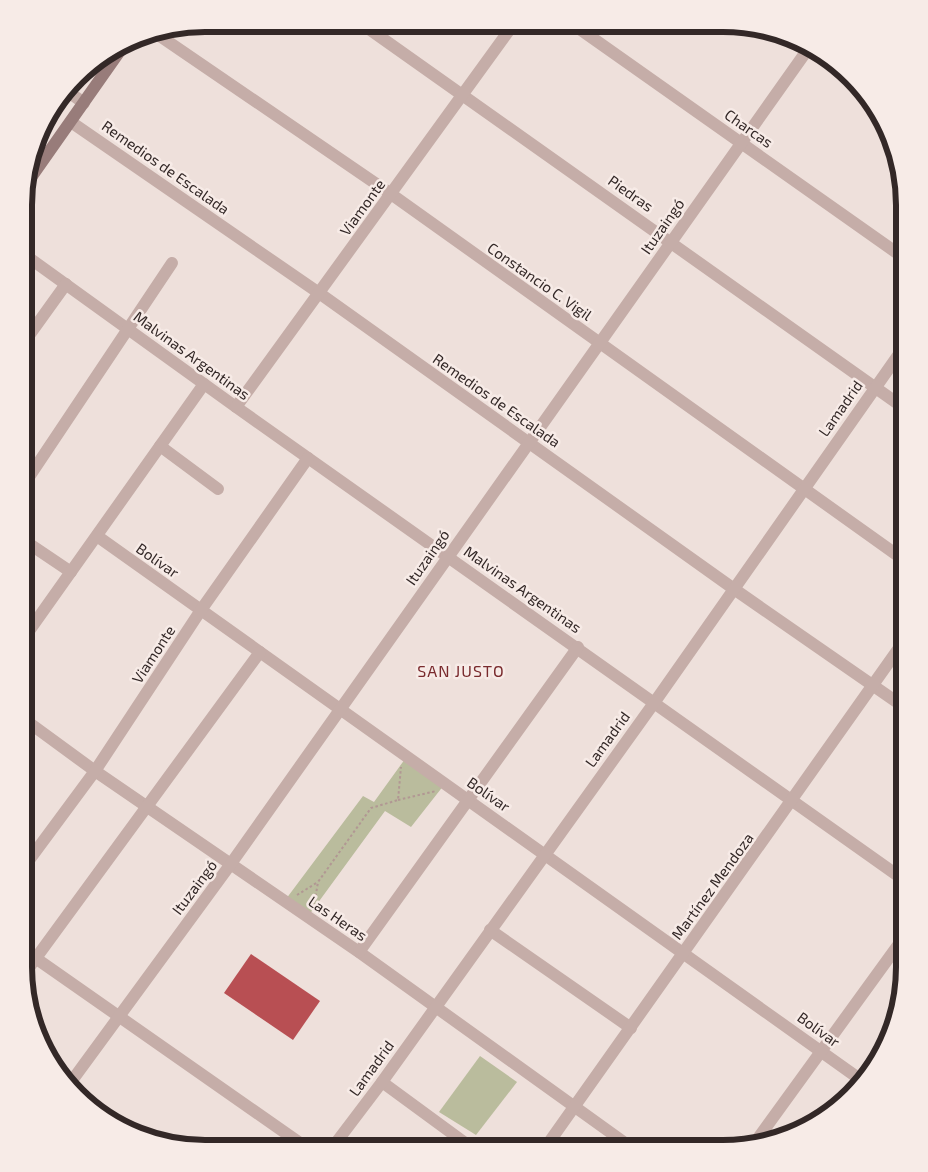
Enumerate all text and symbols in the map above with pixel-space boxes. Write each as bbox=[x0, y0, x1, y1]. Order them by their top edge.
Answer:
street label: Charcas bbox=[722, 105, 776, 151]
street label: Remedios de Escalada bbox=[99, 116, 233, 218]
street label: Piedras bbox=[605, 171, 657, 215]
street label: Viamonte bbox=[336, 175, 388, 239]
street label: Ituzaingó bbox=[636, 195, 688, 257]
street label: Constancio C. Vigil bbox=[484, 238, 596, 324]
street label: Malvinas Argentinas bbox=[130, 307, 254, 403]
street label: Remedios de Escalada bbox=[430, 349, 564, 451]
street label: Lamadrid bbox=[814, 377, 866, 439]
street label: Ituzaingó bbox=[401, 526, 453, 588]
street label: Bolívar bbox=[133, 539, 183, 581]
street label: Malvinas Argentinas bbox=[461, 542, 585, 636]
street label: Viamonte bbox=[128, 622, 178, 686]
district label: SAN JUSTO bbox=[417, 661, 505, 680]
street label: Lamadrid bbox=[581, 708, 633, 770]
street label: Bolívar bbox=[464, 773, 514, 815]
street label: Martínez Mendoza bbox=[667, 829, 757, 943]
street label: Ituzaingó bbox=[168, 856, 220, 918]
street label: Las Heras bbox=[305, 892, 371, 944]
street label: Bolívar bbox=[794, 1008, 844, 1050]
street label: Lamadrid bbox=[345, 1037, 397, 1099]

